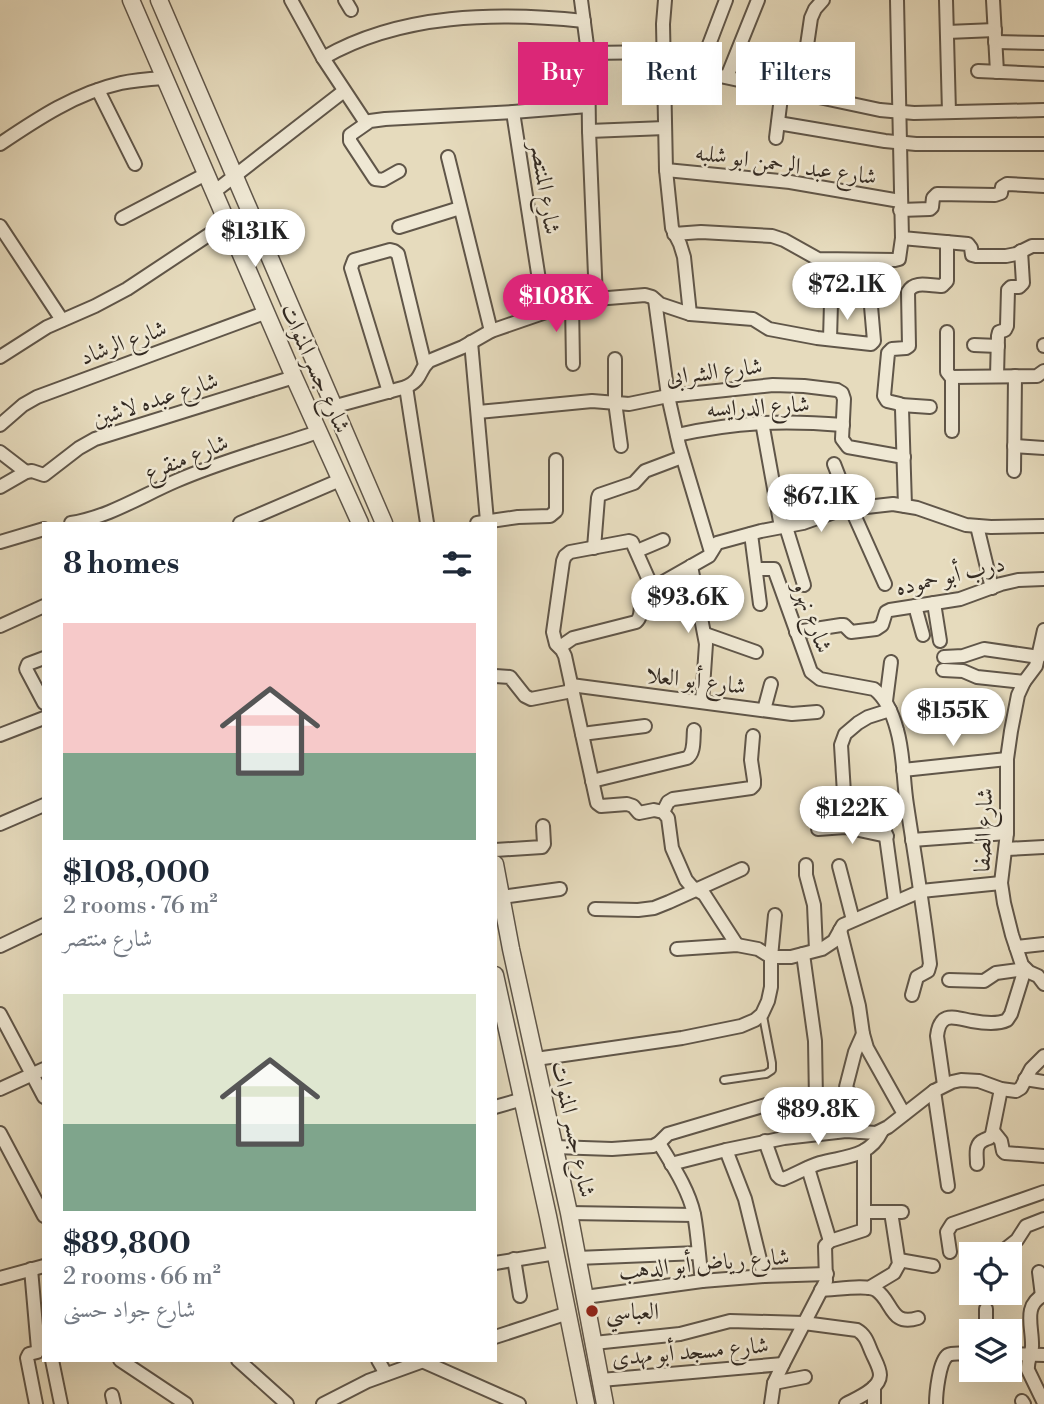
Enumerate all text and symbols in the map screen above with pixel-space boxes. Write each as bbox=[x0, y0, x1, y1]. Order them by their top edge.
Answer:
chip: Buy bbox=[518, 42, 608, 105]
chip: Rent bbox=[622, 42, 722, 105]
chip: Filters bbox=[736, 42, 855, 105]
street label: شارع المنتصر bbox=[519, 138, 566, 237]
street label: شارع عبد الرحمن ابو شلبه bbox=[693, 138, 878, 197]
pin: $131K bbox=[206, 210, 304, 269]
text: $131K bbox=[221, 218, 289, 246]
pin: $72.1K bbox=[790, 262, 904, 322]
text: $72.1K bbox=[808, 271, 886, 299]
pin: $108K bbox=[507, 274, 605, 334]
text: $108K bbox=[519, 283, 593, 311]
street label: شارع جسر المنوات bbox=[269, 299, 356, 440]
street label: شارع الرشاد bbox=[76, 314, 172, 376]
street label: شارع الشرابى bbox=[664, 352, 765, 397]
street label: شارع عبده لاشين bbox=[89, 366, 223, 438]
street label: شارع الدرايسه bbox=[706, 390, 811, 429]
street label: شارع منقرع bbox=[140, 428, 234, 492]
pin: $67.1K bbox=[764, 475, 878, 534]
text: $67.1K bbox=[783, 483, 859, 511]
text: 8 homes bbox=[63, 545, 179, 583]
icon: filters bbox=[438, 545, 476, 583]
street label: درب أبو حموده bbox=[892, 547, 1008, 602]
pin: $93.6K bbox=[631, 576, 745, 635]
street label: شارع نهرو bbox=[781, 576, 838, 659]
text: $93.6K bbox=[647, 584, 729, 612]
street label: شارع أبو العلا bbox=[644, 658, 748, 706]
icon: home bbox=[207, 668, 333, 794]
pin: $155K bbox=[904, 688, 1002, 748]
text: $155K bbox=[917, 697, 989, 725]
pin: $122K bbox=[803, 786, 901, 846]
street label: شارع الصفا bbox=[969, 787, 1004, 873]
text: $122K bbox=[816, 795, 888, 823]
text: $108,000 bbox=[63, 854, 210, 892]
text: 2 rooms · 76 m² bbox=[63, 892, 218, 920]
text: شارع منتصر bbox=[63, 925, 152, 953]
icon: home bbox=[207, 1039, 333, 1165]
street label: شارع جسر المنوات bbox=[540, 1058, 601, 1201]
pin: $89.8K bbox=[761, 1088, 875, 1147]
text: $89.8K bbox=[777, 1096, 859, 1124]
text: $89,800 bbox=[63, 1225, 191, 1263]
street label: شارع رياض أبو الدهب bbox=[617, 1240, 791, 1290]
map controls bbox=[959, 1242, 1022, 1382]
button: locate bbox=[959, 1242, 1022, 1305]
text: 2 rooms · 66 m² bbox=[63, 1263, 221, 1291]
text: شارع جواد حسنى bbox=[63, 1296, 196, 1324]
place label: العباسي bbox=[606, 1298, 659, 1333]
marker: العباسي bbox=[584, 1303, 600, 1319]
button: layers bbox=[959, 1319, 1022, 1382]
street label: شارع مسجد أبو مهدى bbox=[610, 1328, 770, 1378]

